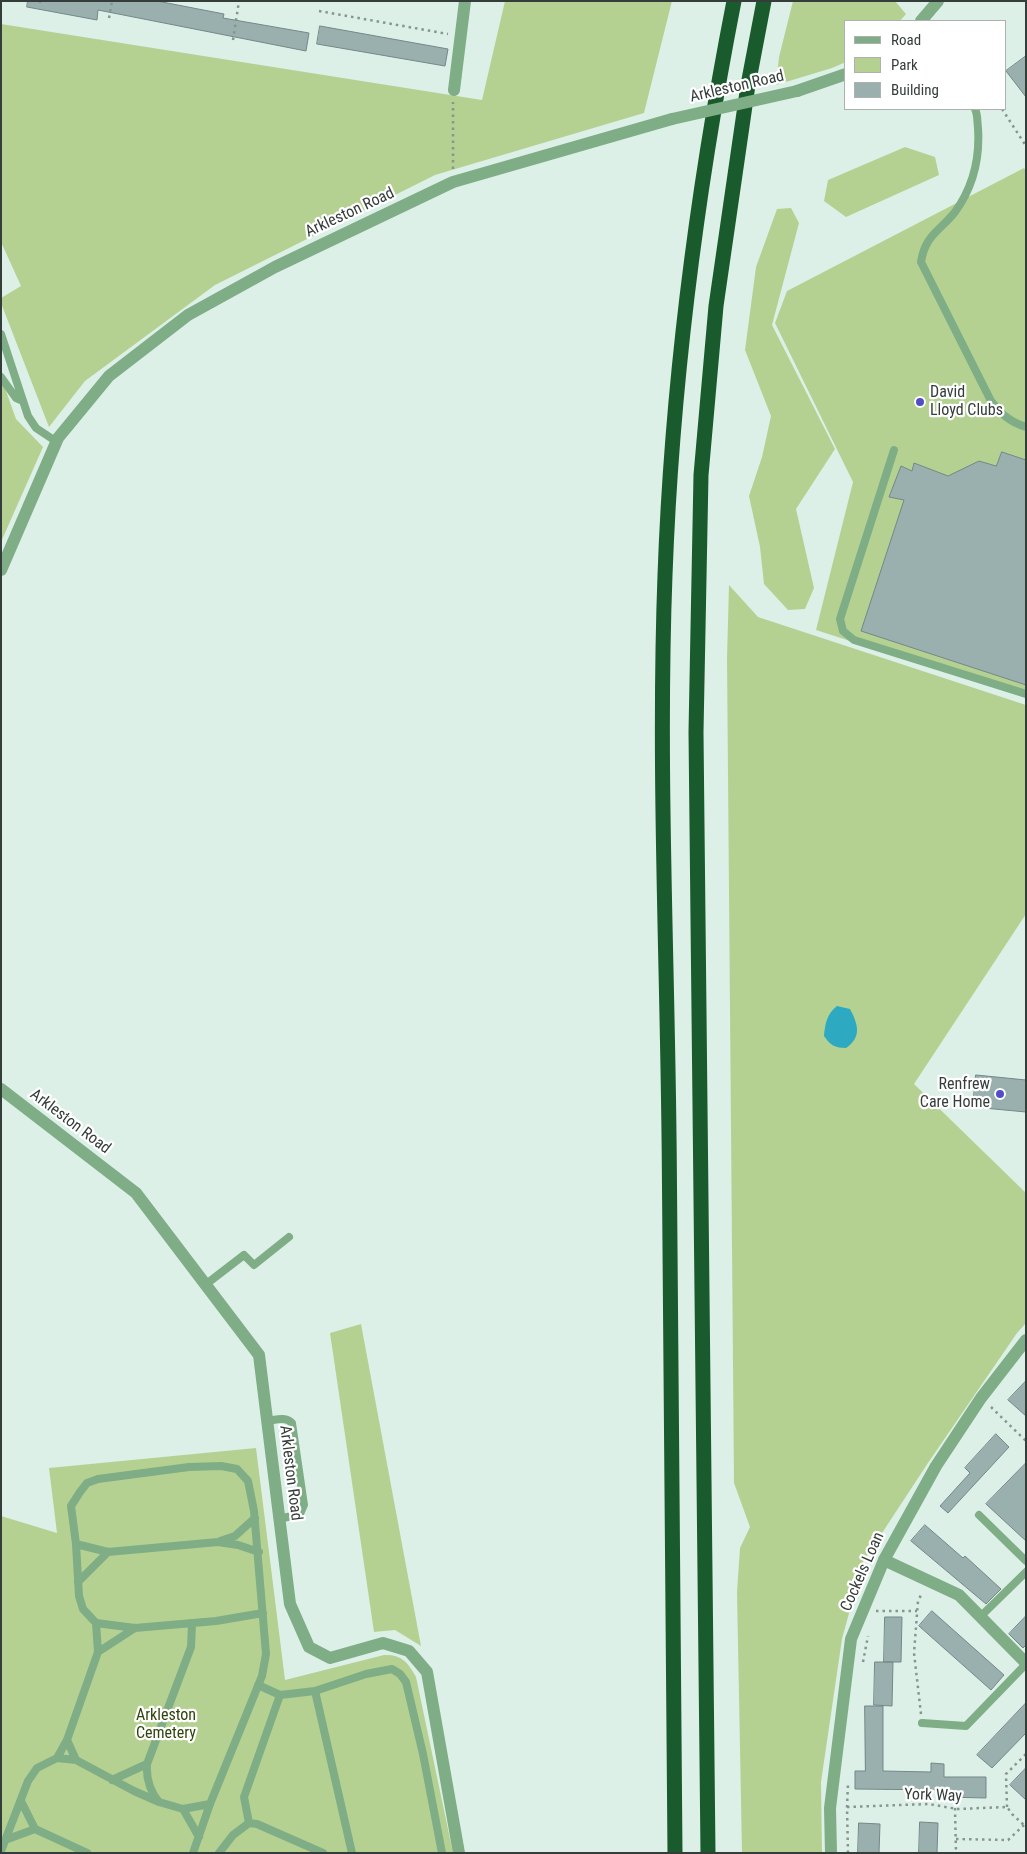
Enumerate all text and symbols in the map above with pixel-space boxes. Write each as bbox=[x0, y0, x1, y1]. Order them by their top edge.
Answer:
legend bbox=[844, 20, 1007, 110]
text: Road bbox=[891, 31, 921, 49]
text: Park bbox=[891, 56, 918, 74]
street label: Arkleston Road bbox=[688, 67, 786, 107]
text: Building bbox=[891, 81, 939, 99]
street label: Arkleston Road bbox=[302, 184, 398, 242]
place label: David Lloyd Clubs bbox=[930, 383, 1003, 421]
marker: David Lloyd Clubs bbox=[914, 396, 926, 408]
place label: Renfrew Care Home bbox=[920, 1075, 990, 1113]
street label: Arkleston Road bbox=[26, 1085, 114, 1159]
marker: Renfrew Care Home bbox=[994, 1088, 1006, 1100]
street label: Arkleston Road bbox=[275, 1424, 305, 1522]
street label: Cockels Loan bbox=[837, 1529, 889, 1615]
park label: Arkleston Cemetery bbox=[136, 1706, 196, 1744]
street label: York Way bbox=[904, 1785, 962, 1807]

